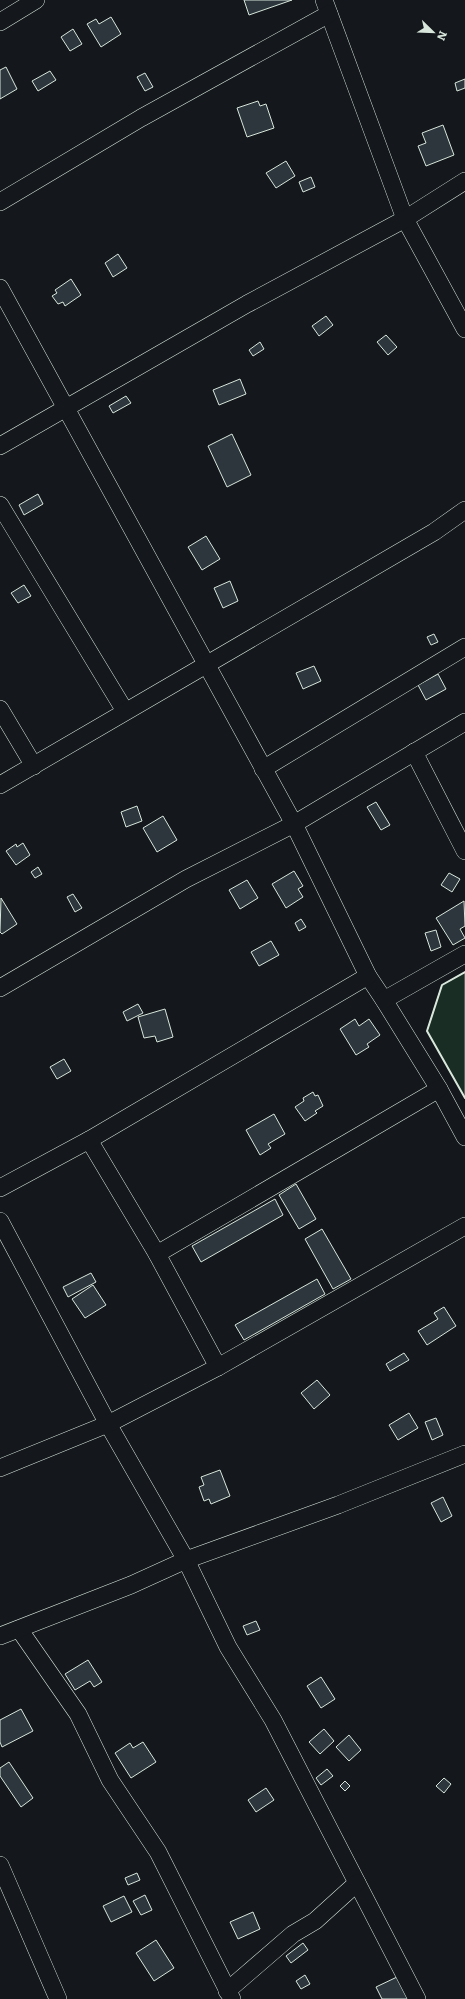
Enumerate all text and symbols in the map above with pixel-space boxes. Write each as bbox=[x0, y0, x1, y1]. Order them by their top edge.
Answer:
north arrow bbox=[413, 12, 453, 52]
text: N bbox=[434, 29, 452, 44]

